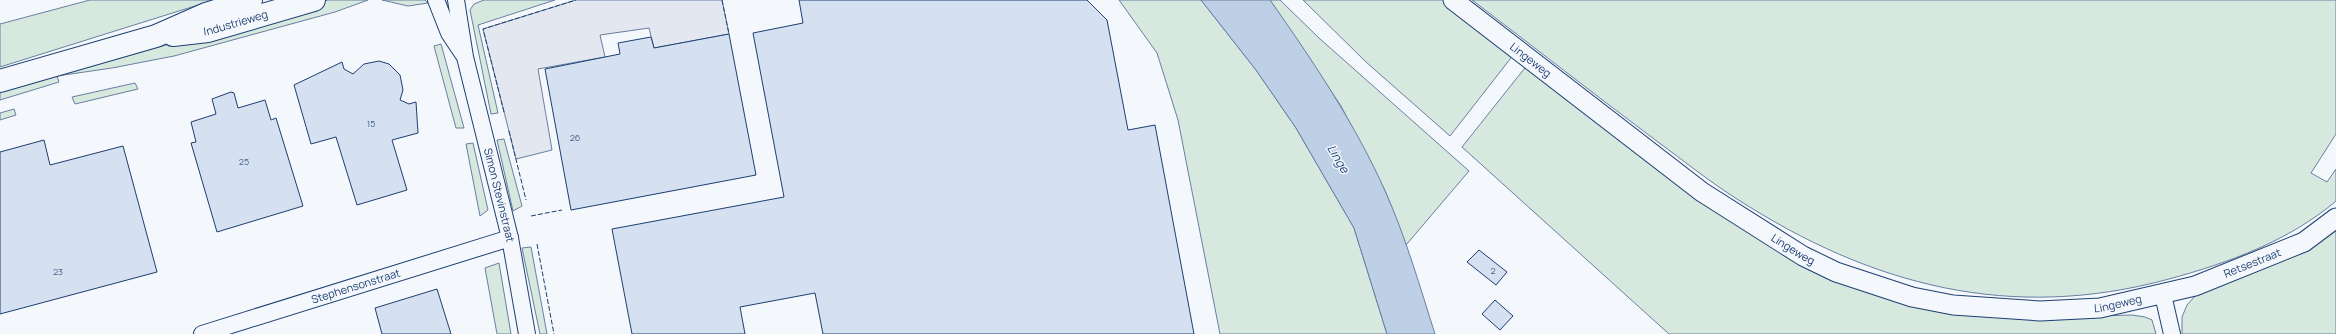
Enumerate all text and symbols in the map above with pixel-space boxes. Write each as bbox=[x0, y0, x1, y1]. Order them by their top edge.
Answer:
street label: Industrieweg bbox=[203, 6, 269, 38]
street label: Lingeweg bbox=[1507, 39, 1555, 80]
house number: 15 bbox=[367, 117, 375, 130]
house number: 26 bbox=[570, 131, 581, 144]
water label: Linge bbox=[1323, 141, 1354, 177]
street label: Simon Stevinstraat bbox=[481, 146, 519, 243]
house number: 25 bbox=[239, 155, 249, 168]
street label: Lingeweg bbox=[1769, 230, 1818, 268]
street label: Retsestraat bbox=[2221, 244, 2283, 281]
house number: 2 bbox=[1490, 264, 1496, 277]
house number: 23 bbox=[53, 265, 63, 278]
street label: Stephensonstraat bbox=[309, 265, 402, 307]
street label: Lingeweg bbox=[2094, 291, 2143, 315]

